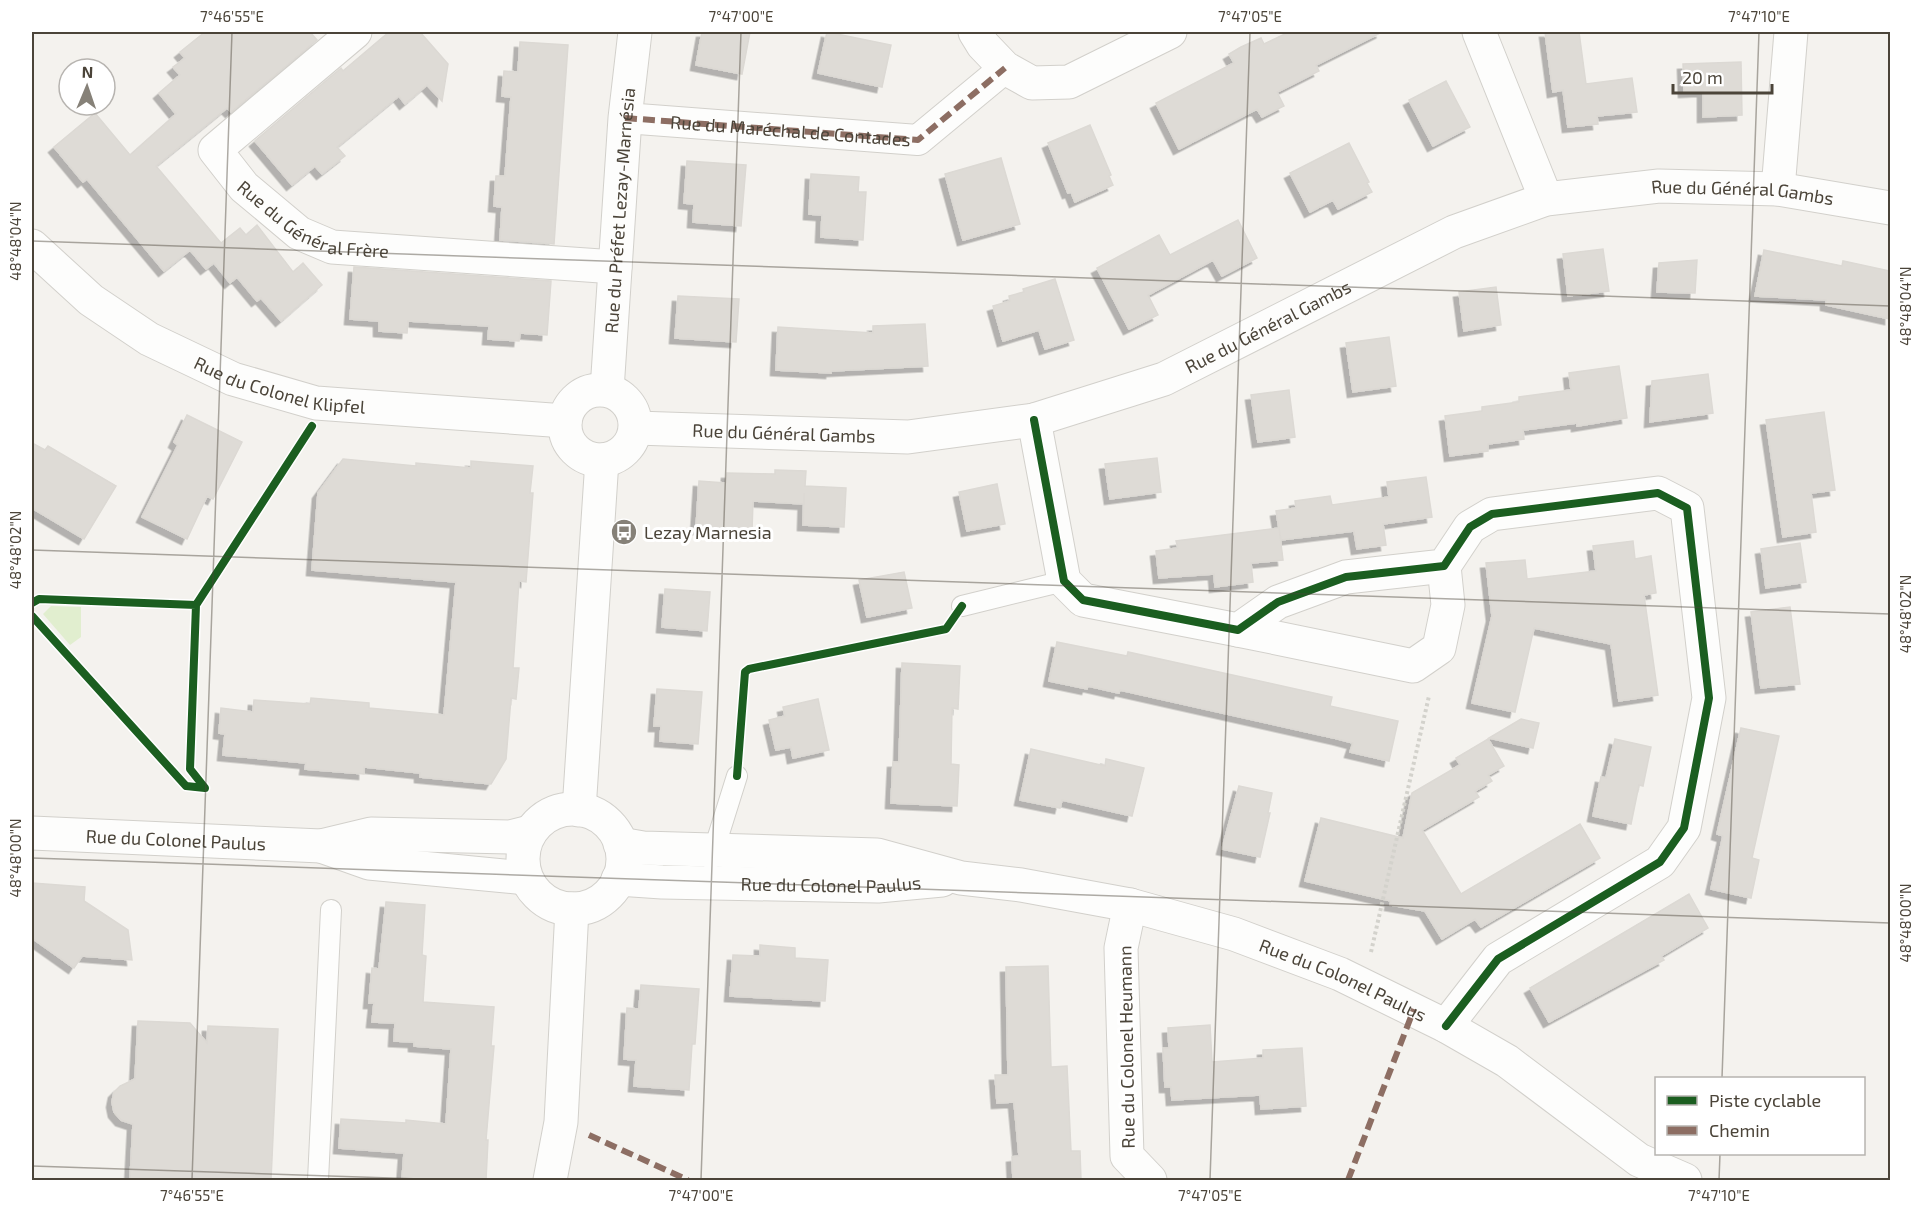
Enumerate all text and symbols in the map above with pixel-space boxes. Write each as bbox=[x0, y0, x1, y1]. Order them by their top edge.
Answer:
text: 7°46'55"E bbox=[200, 7, 264, 25]
text: 7°47'00"E bbox=[709, 7, 773, 25]
text: 7°47'05"E bbox=[1218, 7, 1282, 25]
text: 7°47'10"E bbox=[1728, 7, 1790, 25]
north arrow bbox=[57, 57, 117, 117]
scale bar bbox=[1673, 57, 1772, 95]
text: N bbox=[81, 62, 94, 81]
text: 20 m bbox=[1682, 66, 1723, 88]
street label: Rue du Préfet Lezay-Marnésia bbox=[600, 86, 639, 334]
street label: Rue du Maréchal de Contades bbox=[670, 110, 912, 150]
street label: Rue du Général Frère bbox=[233, 175, 390, 262]
street label: Rue du Général Gambs bbox=[1650, 175, 1835, 209]
text: 48°48'04"N bbox=[6, 201, 24, 281]
text: 48°48'04"N bbox=[1896, 266, 1914, 346]
street label: Rue du Général Gambs bbox=[1181, 275, 1355, 378]
street label: Rue du Colonel Klipfel bbox=[191, 351, 367, 418]
street label: Rue du Général Gambs bbox=[692, 419, 876, 447]
text: 48°48'02"N bbox=[6, 511, 24, 589]
bus stop icon: Lezay Marnesia bbox=[609, 517, 639, 547]
place label: Lezay Marnesia bbox=[644, 521, 772, 543]
text: 48°48'02"N bbox=[1896, 575, 1914, 653]
text: 48°48'00"N bbox=[6, 818, 24, 898]
street label: Rue du Colonel Paulus bbox=[85, 824, 266, 855]
street label: Rue du Colonel Paulus bbox=[741, 871, 922, 897]
text: 48°48'00"N bbox=[1896, 883, 1914, 963]
street label: Rue du Colonel Paulus bbox=[1256, 934, 1430, 1026]
street label: Rue du Colonel Heumann bbox=[1113, 945, 1139, 1149]
legend bbox=[1655, 1077, 1865, 1155]
text: Piste cyclable bbox=[1709, 1089, 1821, 1111]
text: Chemin bbox=[1709, 1119, 1770, 1141]
text: 7°46'55"E bbox=[160, 1186, 224, 1204]
text: 7°47'00"E bbox=[669, 1186, 733, 1204]
text: 7°47'05"E bbox=[1178, 1186, 1242, 1204]
text: 7°47'10"E bbox=[1688, 1186, 1750, 1204]

